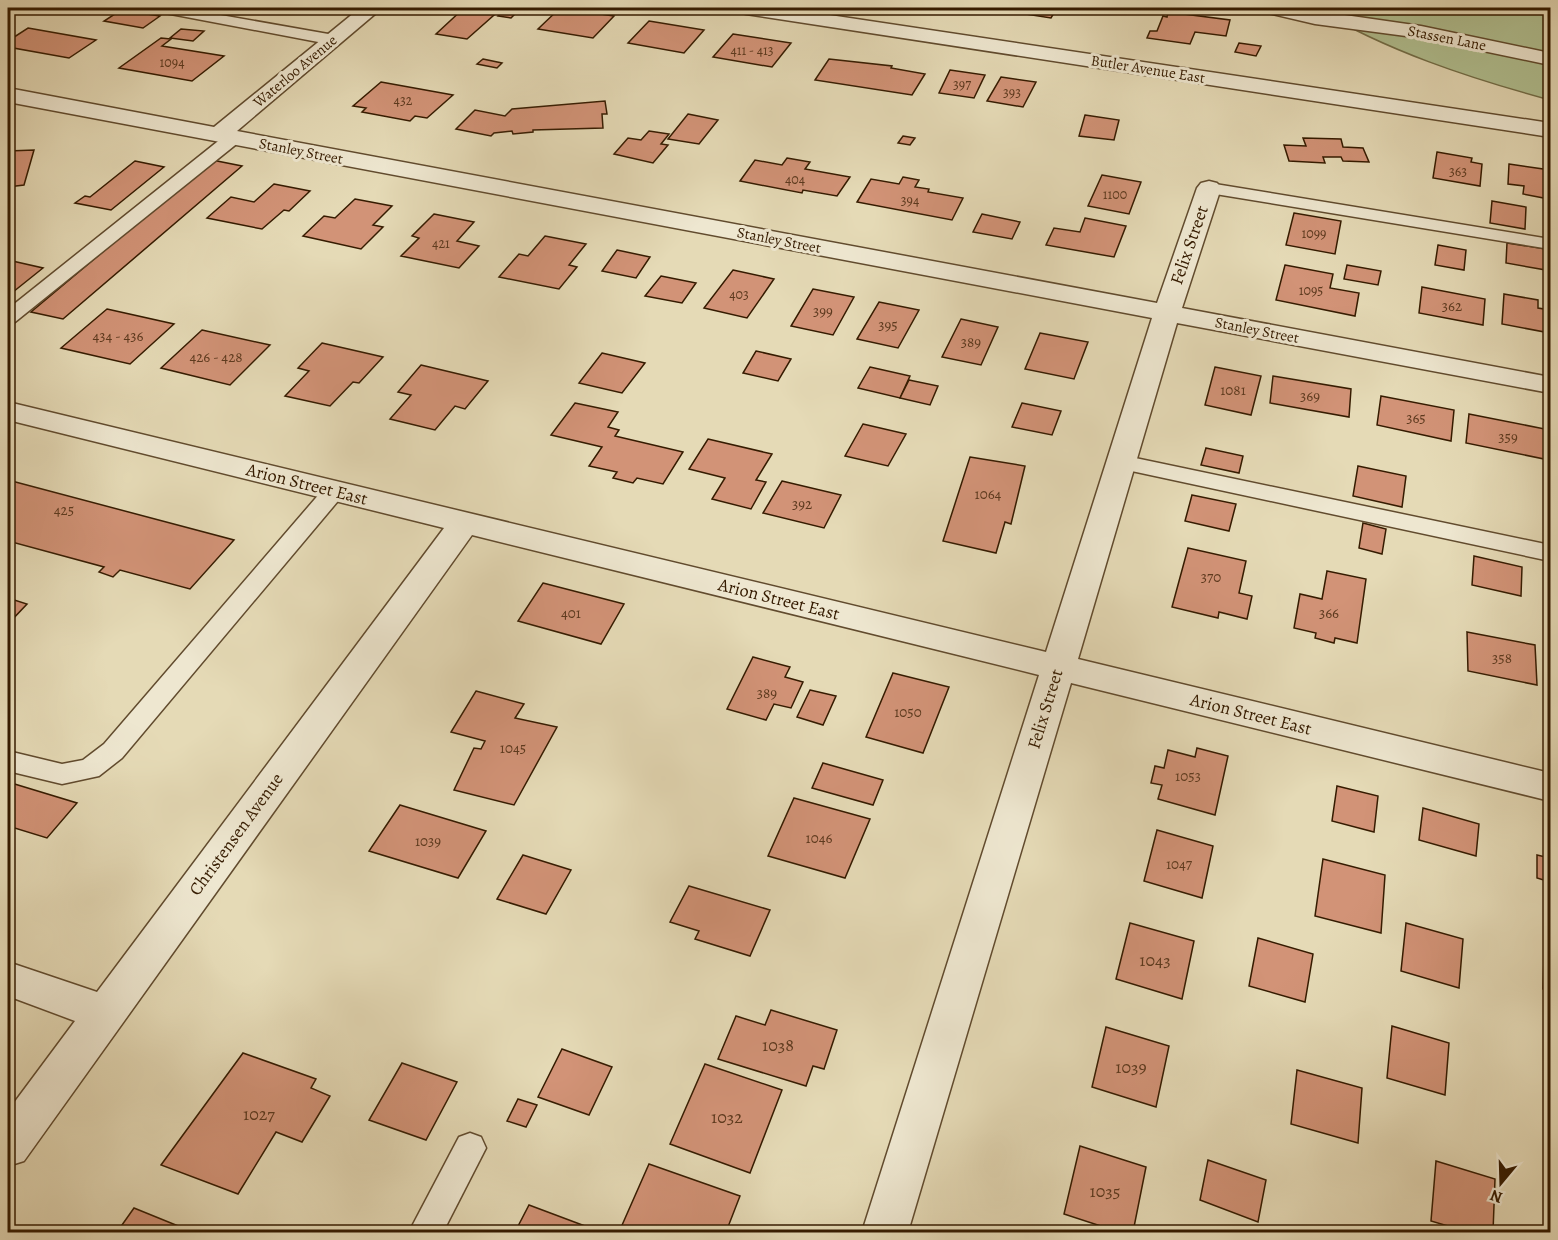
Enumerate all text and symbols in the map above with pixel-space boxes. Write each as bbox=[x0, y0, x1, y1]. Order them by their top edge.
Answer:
street label: Stassen Lane bbox=[1406, 21, 1488, 55]
street label: Waterloo Avenue bbox=[248, 30, 341, 113]
house number: 411 - 413 bbox=[730, 41, 774, 60]
street label: Butler Avenue East bbox=[1089, 50, 1207, 88]
house number: 1094 bbox=[160, 53, 184, 72]
house number: 397 bbox=[953, 75, 971, 94]
house number: 393 bbox=[1003, 83, 1021, 102]
house number: 432 bbox=[394, 91, 413, 110]
street label: Stanley Street bbox=[257, 133, 345, 169]
house number: 363 bbox=[1449, 162, 1467, 181]
house number: 404 bbox=[785, 170, 805, 189]
house number: 1100 bbox=[1103, 185, 1127, 204]
house number: 394 bbox=[901, 191, 919, 210]
street label: Felix Street bbox=[1164, 202, 1214, 288]
street label: Stanley Street bbox=[735, 222, 823, 258]
house number: 1099 bbox=[1302, 224, 1327, 243]
house number: 421 bbox=[432, 234, 450, 253]
house number: 1095 bbox=[1299, 281, 1323, 300]
house number: 403 bbox=[729, 285, 749, 304]
house number: 362 bbox=[1442, 296, 1462, 316]
house number: 399 bbox=[813, 301, 833, 321]
street label: Stanley Street bbox=[1213, 312, 1301, 348]
house number: 395 bbox=[878, 315, 898, 335]
house number: 434 - 436 bbox=[93, 326, 143, 346]
house number: 389 bbox=[961, 332, 981, 352]
house number: 426 - 428 bbox=[189, 347, 243, 367]
house number: 1081 bbox=[1220, 380, 1246, 400]
house number: 369 bbox=[1300, 386, 1320, 406]
house number: 365 bbox=[1406, 408, 1426, 428]
house number: 359 bbox=[1498, 427, 1518, 447]
street label: Arion Street East bbox=[243, 457, 370, 511]
house number: 1064 bbox=[975, 484, 1002, 504]
house number: 392 bbox=[792, 494, 812, 514]
house number: 425 bbox=[54, 500, 74, 520]
house number: 370 bbox=[1201, 567, 1221, 587]
street label: Arion Street East bbox=[715, 572, 842, 626]
house number: 401 bbox=[561, 603, 581, 623]
house number: 366 bbox=[1319, 603, 1339, 623]
house number: 358 bbox=[1492, 648, 1512, 668]
street label: Felix Street bbox=[1021, 666, 1069, 752]
house number: 389 bbox=[757, 683, 777, 703]
street label: Arion Street East bbox=[1187, 687, 1314, 741]
house number: 1050 bbox=[894, 702, 922, 722]
house number: 1045 bbox=[500, 738, 526, 758]
house number: 1053 bbox=[1175, 766, 1201, 786]
street label: Christensen Avenue bbox=[183, 768, 289, 900]
house number: 1046 bbox=[806, 828, 832, 848]
house number: 1039 bbox=[415, 831, 441, 851]
house number: 1047 bbox=[1166, 854, 1193, 874]
house number: 1043 bbox=[1139, 948, 1171, 972]
house number: 1038 bbox=[762, 1033, 794, 1057]
house number: 1039 bbox=[1115, 1055, 1147, 1079]
house number: 1027 bbox=[243, 1102, 275, 1126]
house number: 1032 bbox=[711, 1105, 743, 1129]
north arrow bbox=[1471, 1153, 1531, 1213]
house number: 1035 bbox=[1090, 1179, 1120, 1203]
text: N bbox=[1487, 1184, 1506, 1209]

